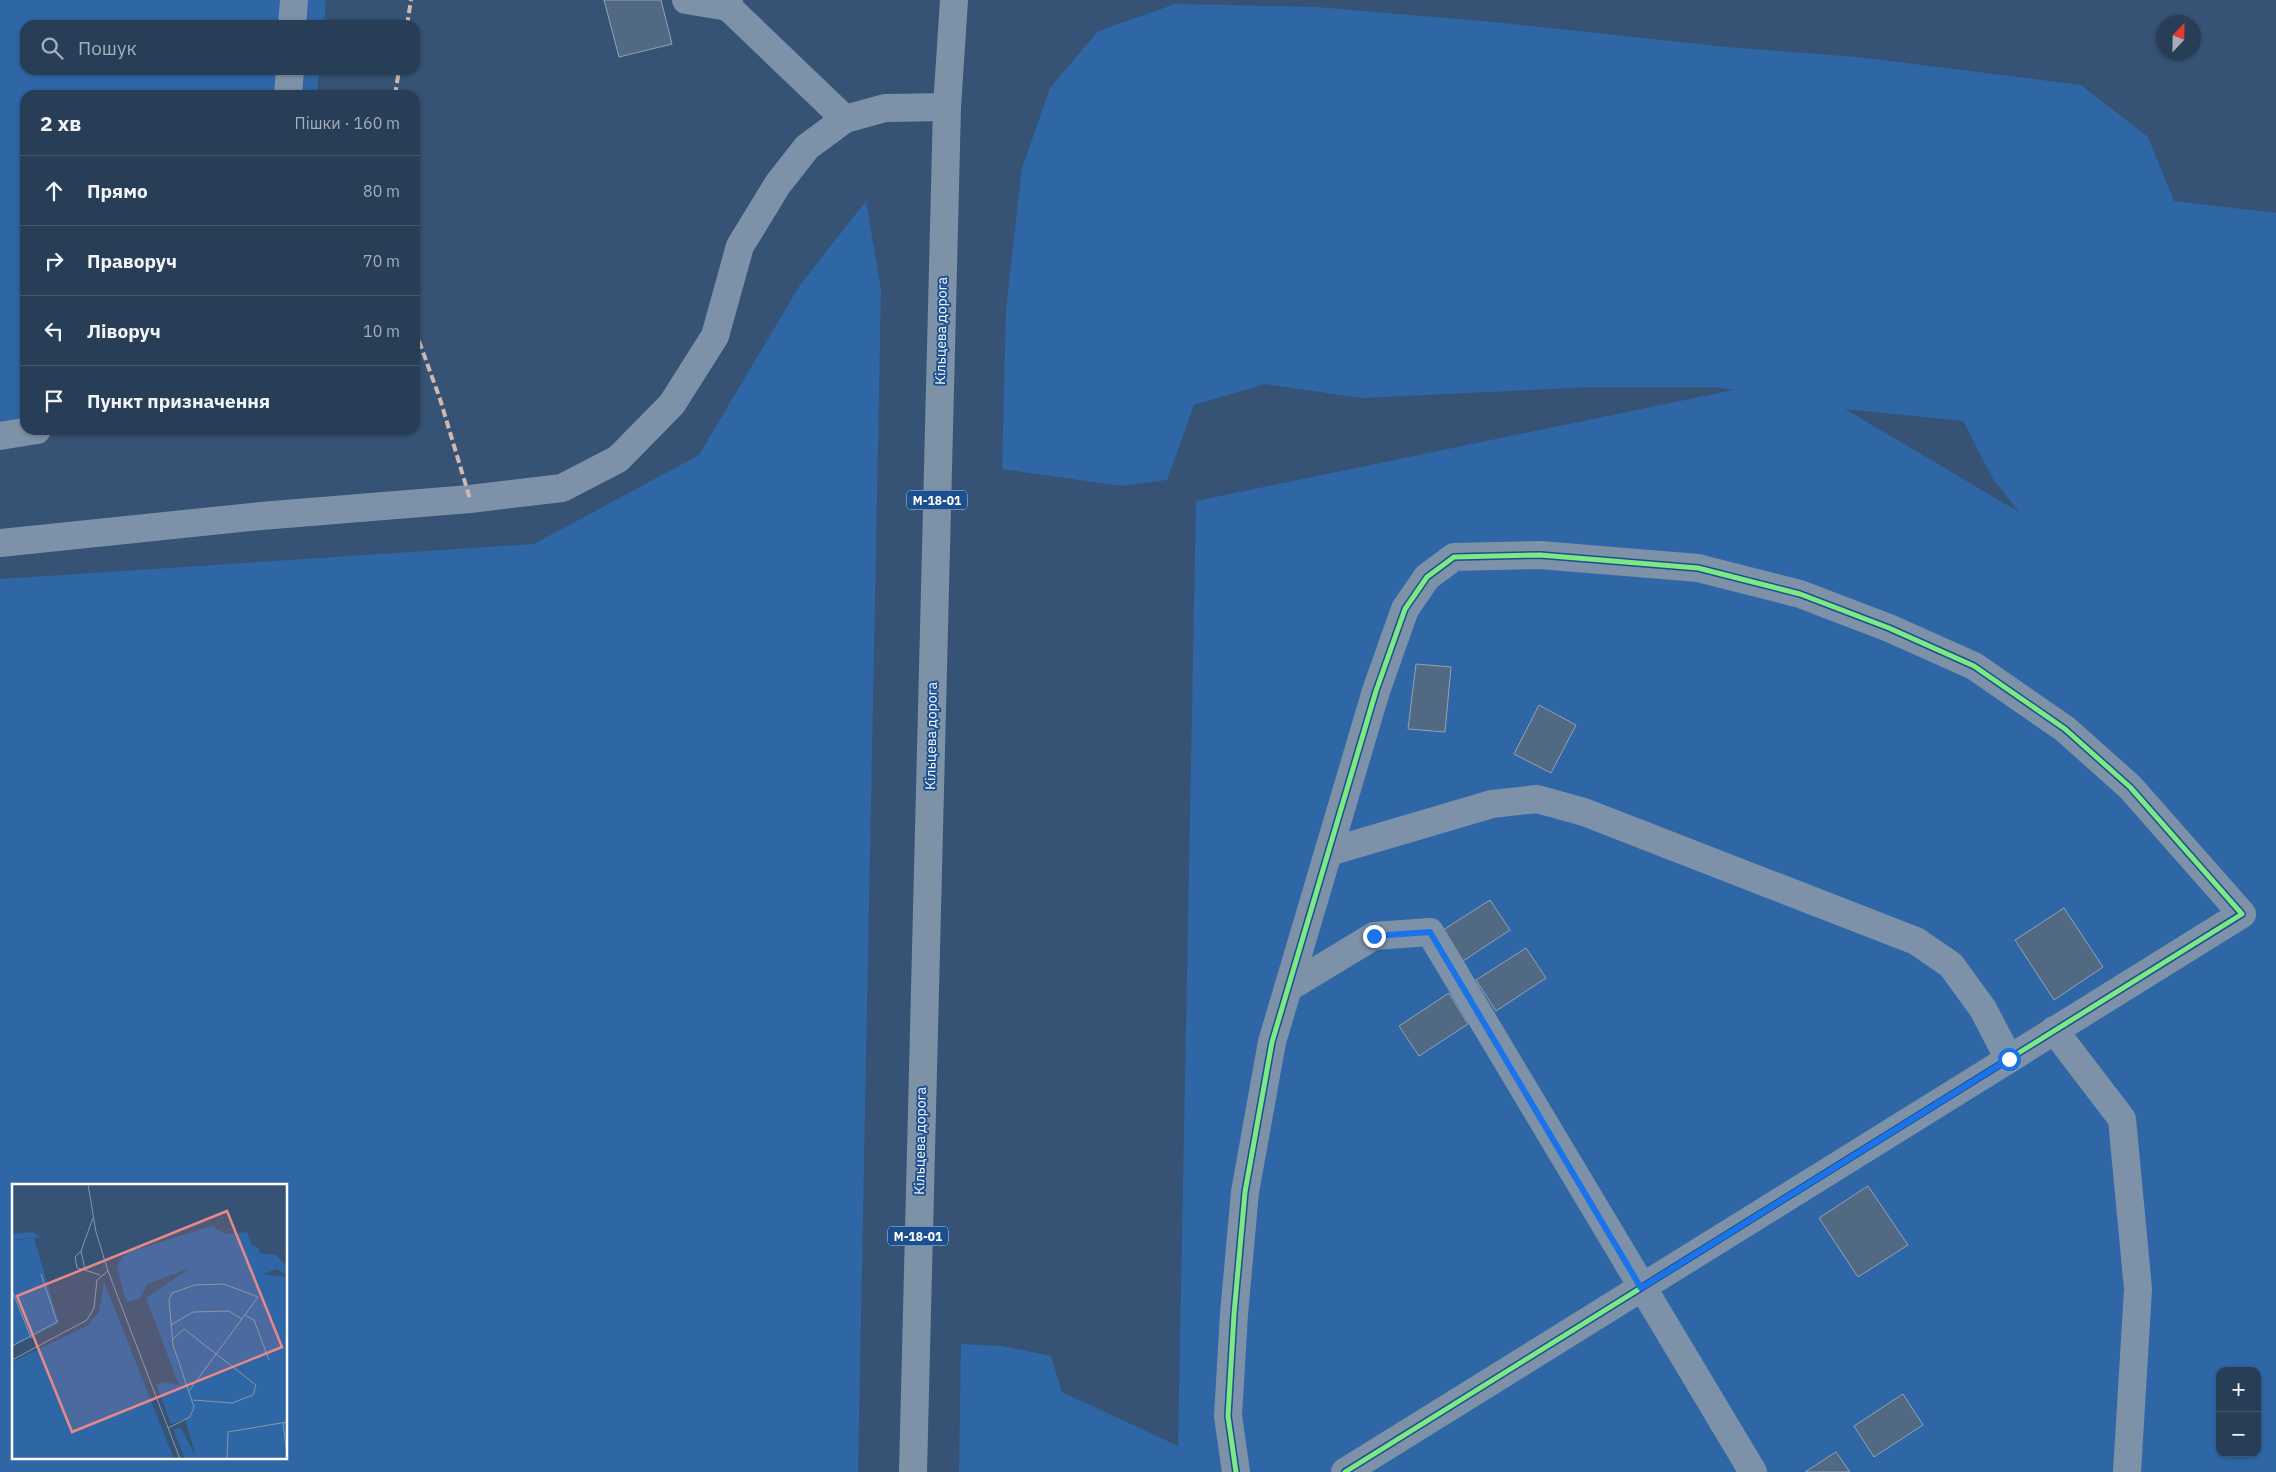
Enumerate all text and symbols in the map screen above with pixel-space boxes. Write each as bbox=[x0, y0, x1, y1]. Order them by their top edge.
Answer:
north arrow bbox=[2156, 15, 2201, 60]
search box bbox=[20, 20, 420, 75]
icon: search bbox=[38, 34, 66, 62]
text: Пошук bbox=[78, 36, 137, 60]
text: 2 хв bbox=[40, 109, 81, 137]
text: Пішки · 160 m bbox=[295, 113, 400, 133]
icon: ahead bbox=[40, 177, 68, 205]
text: Прямо bbox=[87, 179, 148, 203]
text: 80 m bbox=[363, 181, 400, 201]
icon: right bbox=[40, 247, 68, 275]
text: Праворуч bbox=[87, 249, 177, 273]
text: 70 m bbox=[363, 251, 400, 271]
street label: Кільцева дорога bbox=[931, 276, 951, 385]
icon: left bbox=[40, 317, 68, 345]
text: Ліворуч bbox=[87, 319, 161, 343]
text: 10 m bbox=[363, 321, 400, 341]
icon: arrive bbox=[40, 387, 68, 415]
text: Пункт призначення bbox=[87, 389, 270, 413]
road number: М-18-01 bbox=[907, 490, 967, 510]
street label: Кільцева дорога bbox=[921, 681, 941, 790]
route end bbox=[1363, 925, 1386, 948]
route start bbox=[1998, 1048, 2021, 1071]
street label: Кільцева дорога bbox=[910, 1086, 930, 1195]
inset map bbox=[12, 1184, 288, 1460]
road number: М-18-01 bbox=[888, 1226, 948, 1246]
map controls bbox=[2216, 1367, 2261, 1457]
button: + bbox=[2216, 1367, 2261, 1412]
button: − bbox=[2216, 1412, 2261, 1457]

